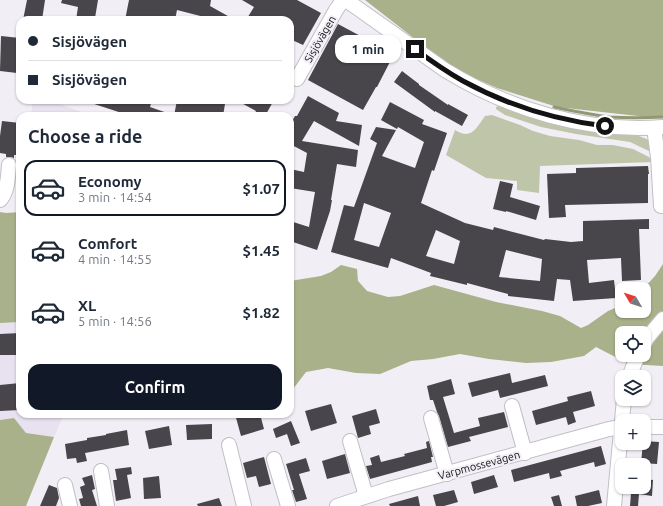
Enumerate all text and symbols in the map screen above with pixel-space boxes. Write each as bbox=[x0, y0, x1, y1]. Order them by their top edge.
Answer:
street label: Sisjövägen bbox=[302, 13, 338, 65]
text: Sisjövägen bbox=[52, 33, 127, 50]
callout: 1 min bbox=[335, 35, 401, 63]
route end bbox=[406, 40, 424, 58]
text: 1 min bbox=[352, 42, 384, 56]
text: Sisjövägen bbox=[52, 71, 127, 88]
route start bbox=[596, 117, 614, 135]
text: Choose a ride bbox=[28, 126, 142, 146]
icon: car bbox=[30, 170, 66, 206]
text: Economy bbox=[78, 173, 142, 190]
text: $1.07 bbox=[242, 180, 280, 197]
text: 3 min · 14:54 bbox=[78, 190, 152, 204]
icon: car bbox=[30, 232, 66, 268]
text: Comfort bbox=[78, 235, 137, 252]
text: $1.45 bbox=[242, 242, 280, 259]
text: 4 min · 14:55 bbox=[78, 252, 152, 266]
north arrow bbox=[615, 282, 651, 318]
map controls bbox=[615, 282, 651, 494]
icon: car bbox=[30, 294, 66, 330]
text: XL bbox=[78, 297, 96, 314]
text: $1.82 bbox=[242, 304, 280, 321]
text: 5 min · 14:56 bbox=[78, 314, 152, 328]
button: locate bbox=[615, 326, 651, 362]
button: Confirm bbox=[28, 364, 282, 410]
button: layers bbox=[615, 370, 651, 406]
button: + bbox=[615, 414, 651, 450]
street label: Varpmossevägen bbox=[437, 448, 521, 482]
button: − bbox=[615, 458, 651, 494]

